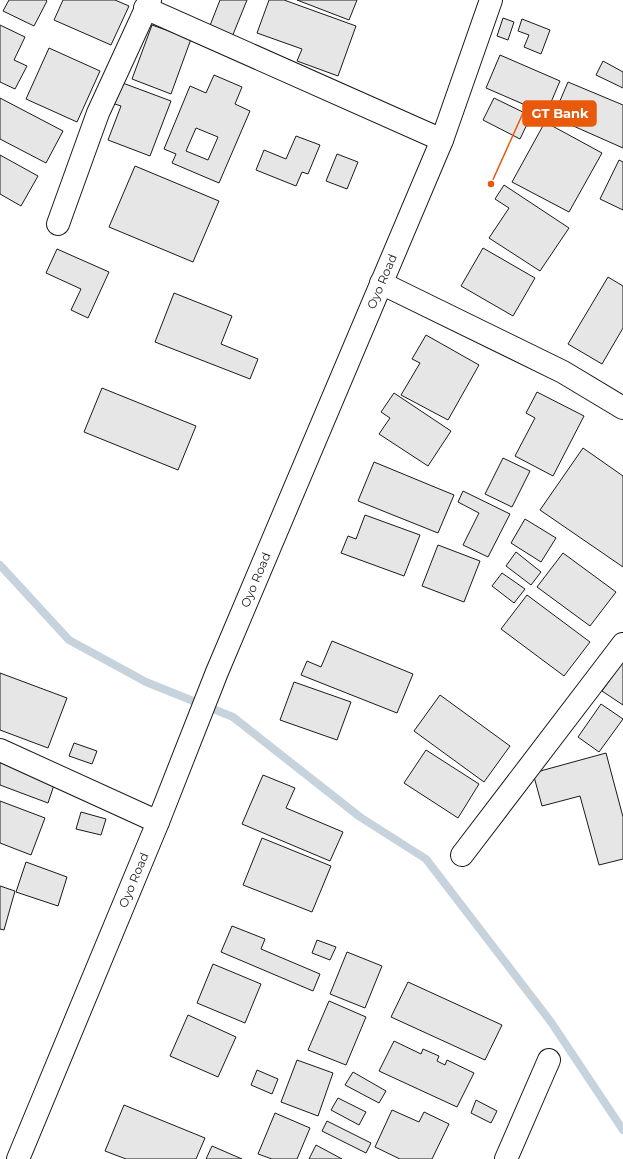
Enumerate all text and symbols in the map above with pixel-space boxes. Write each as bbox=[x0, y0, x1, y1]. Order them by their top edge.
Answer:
callout: GT Bank bbox=[523, 101, 596, 126]
text: GT Bank bbox=[531, 105, 589, 121]
street label: Oyo Road bbox=[363, 252, 400, 311]
street label: Oyo Road bbox=[237, 550, 274, 610]
street label: Oyo Road bbox=[115, 850, 152, 910]

